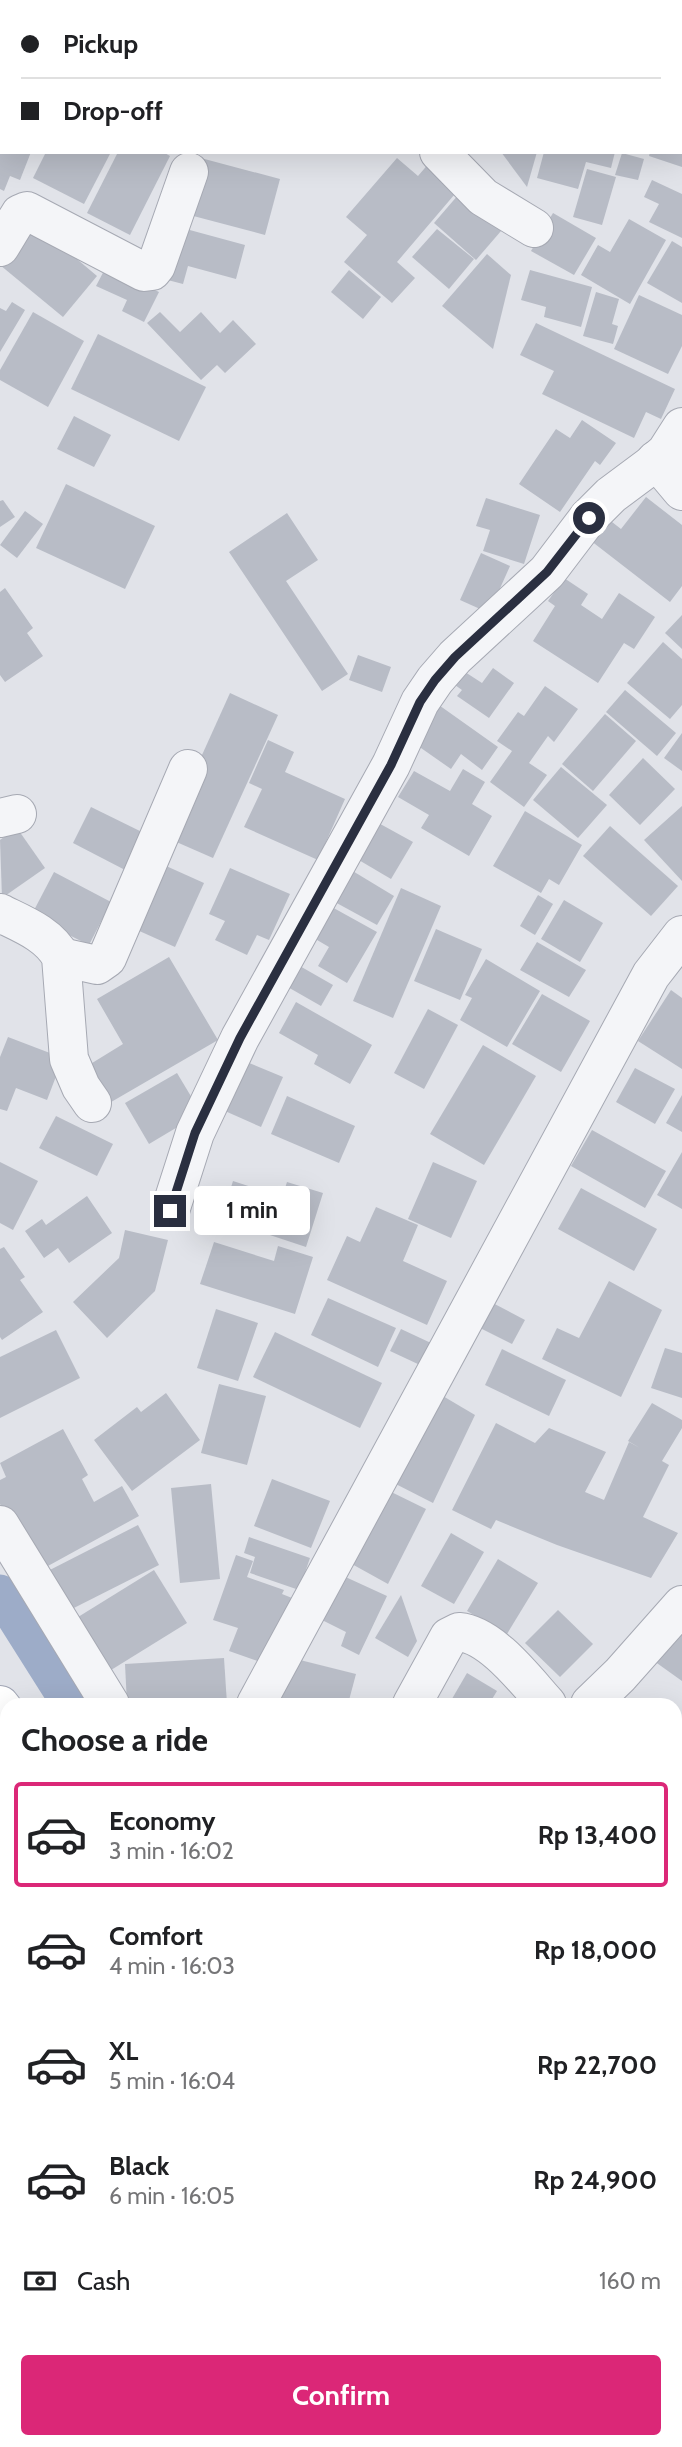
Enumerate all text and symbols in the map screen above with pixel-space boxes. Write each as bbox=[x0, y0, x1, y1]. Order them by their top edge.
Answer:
text: Pickup bbox=[63, 28, 138, 60]
text: Drop-off bbox=[63, 95, 163, 127]
route start bbox=[573, 502, 605, 534]
callout: 1 min bbox=[194, 1186, 310, 1236]
route end bbox=[154, 1195, 186, 1227]
text: 1 min bbox=[226, 1196, 278, 1224]
text: Choose a ride bbox=[21, 1720, 208, 1759]
icon: car bbox=[25, 1803, 88, 1866]
text: Economy bbox=[109, 1805, 215, 1837]
text: Rp 13,400 bbox=[538, 1819, 657, 1851]
text: 3 min · 16:02 bbox=[109, 1837, 234, 1865]
icon: car bbox=[25, 1918, 88, 1981]
text: Comfort bbox=[109, 1920, 203, 1952]
text: Rp 18,000 bbox=[534, 1934, 657, 1966]
text: 4 min · 16:03 bbox=[109, 1952, 235, 1980]
icon: car bbox=[25, 2033, 88, 2096]
text: XL bbox=[109, 2035, 138, 2067]
text: Rp 22,700 bbox=[537, 2049, 657, 2081]
text: 5 min · 16:04 bbox=[109, 2067, 235, 2095]
icon: car bbox=[25, 2148, 88, 2211]
text: Black bbox=[109, 2150, 169, 2182]
text: Rp 24,900 bbox=[533, 2164, 657, 2196]
text: 6 min · 16:05 bbox=[109, 2182, 235, 2210]
icon: cash bbox=[21, 2262, 59, 2300]
text: Cash bbox=[77, 2265, 130, 2297]
text: 160 m bbox=[599, 2267, 661, 2295]
button: Confirm bbox=[21, 2355, 661, 2435]

